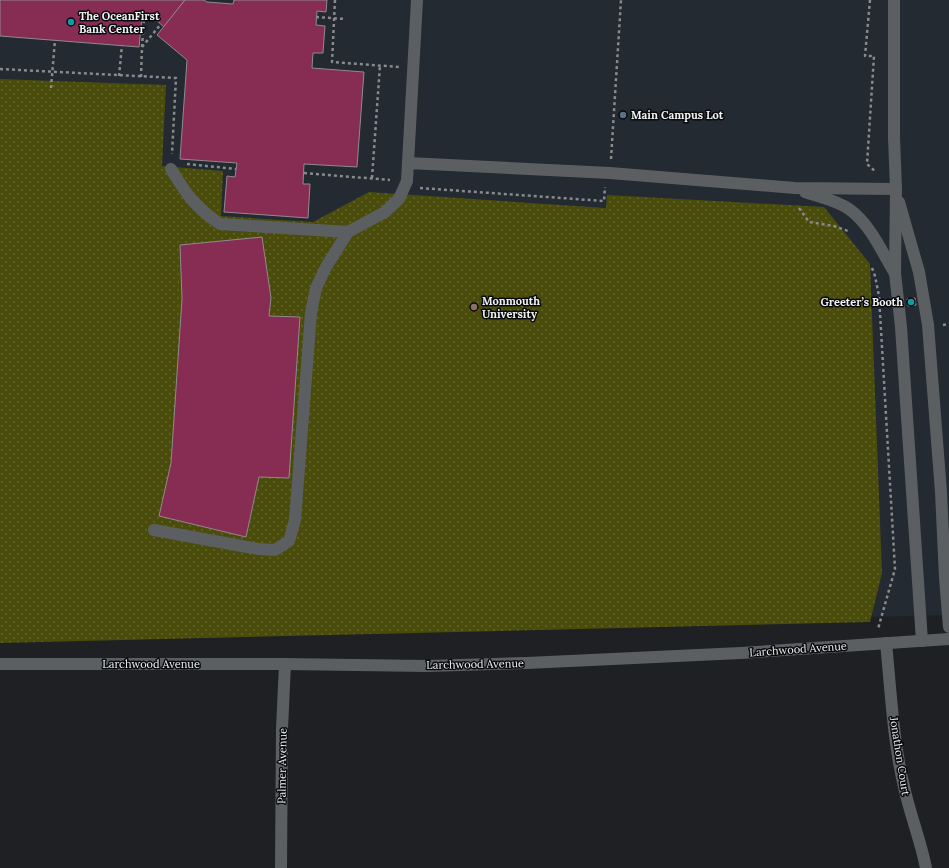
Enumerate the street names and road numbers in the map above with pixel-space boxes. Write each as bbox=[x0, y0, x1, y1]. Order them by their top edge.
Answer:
street label: Larchwood Avenue bbox=[749, 639, 847, 659]
street label: Larchwood Avenue bbox=[426, 656, 524, 672]
street label: Larchwood Avenue bbox=[102, 657, 200, 671]
street label: Jonathon Court bbox=[887, 715, 913, 797]
street label: Palmer Avenue bbox=[274, 728, 290, 804]

